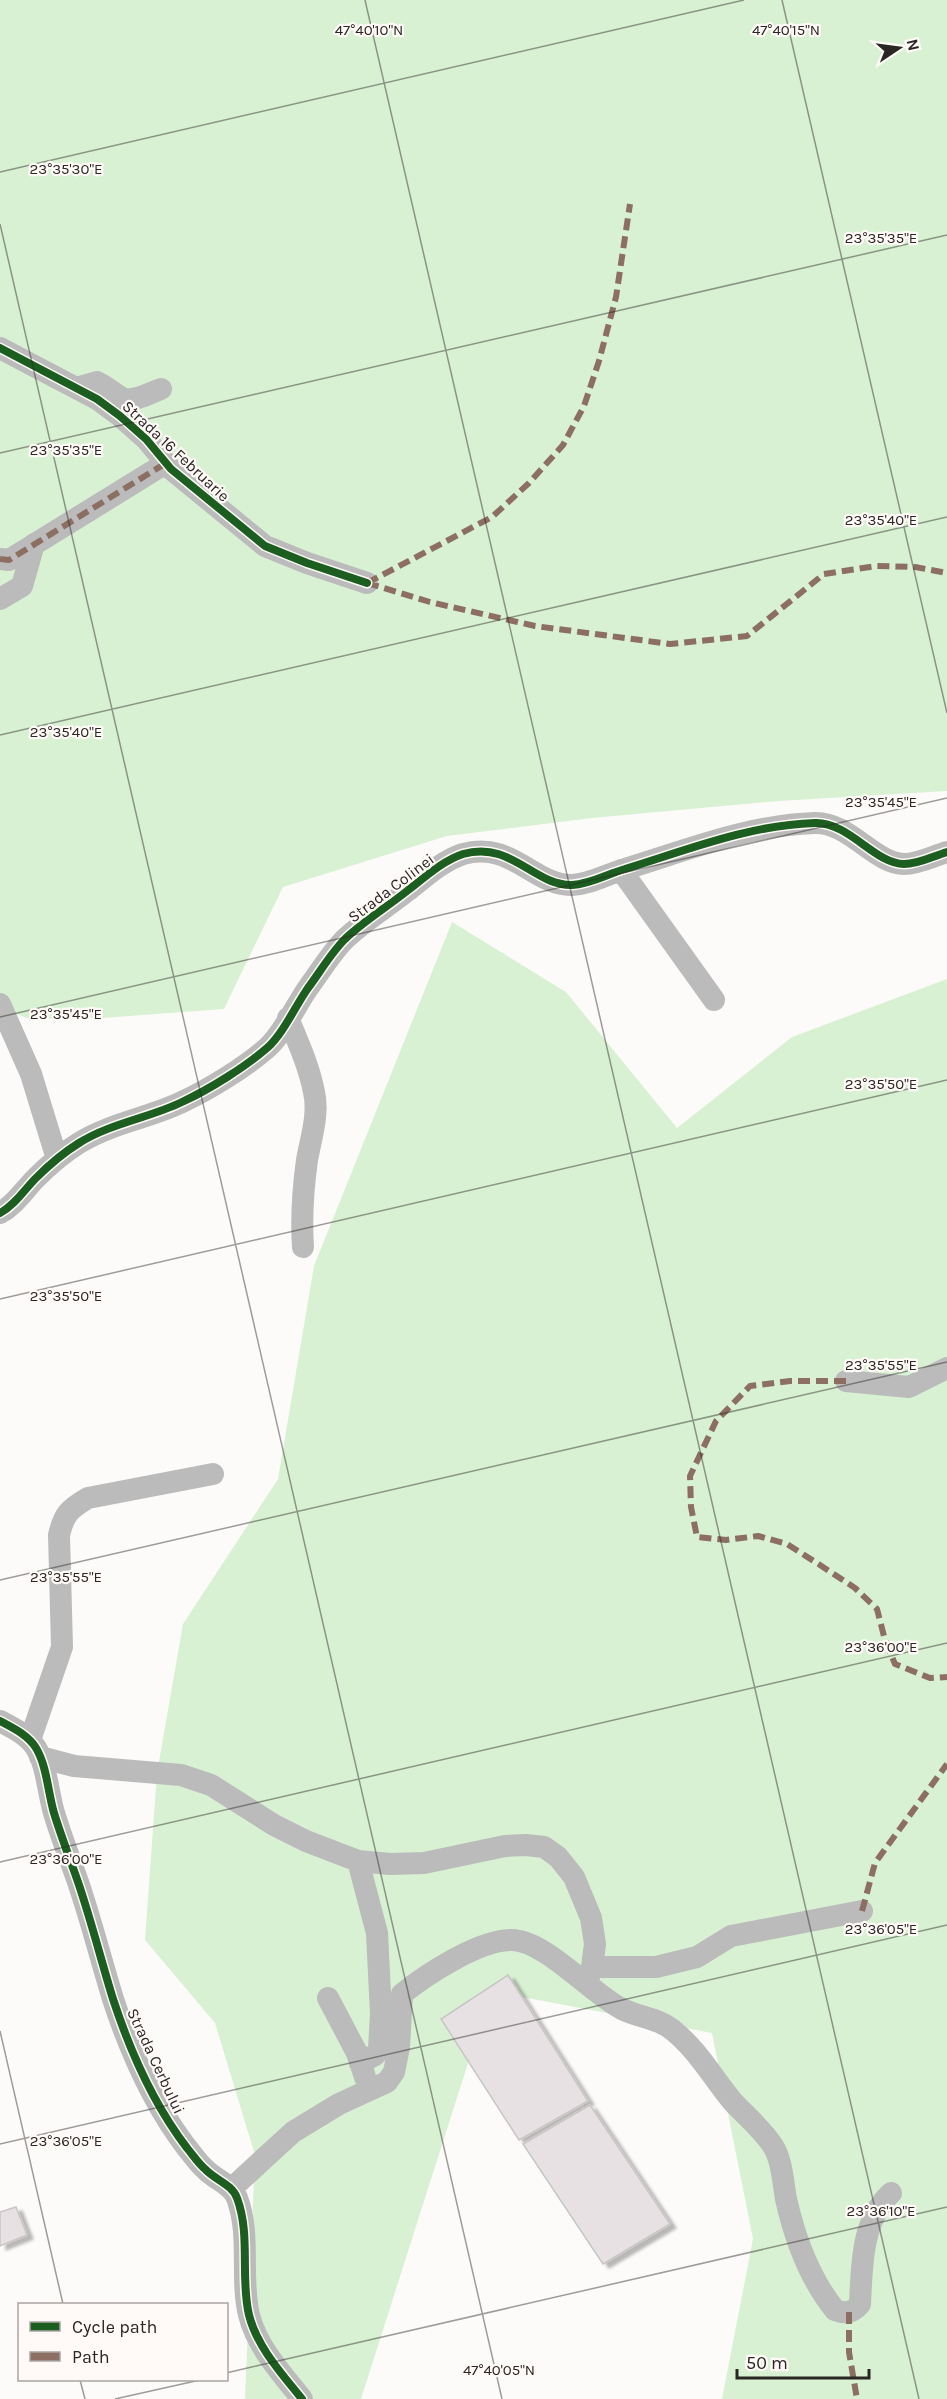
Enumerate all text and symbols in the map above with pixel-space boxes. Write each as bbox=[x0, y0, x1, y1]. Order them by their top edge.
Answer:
north arrow bbox=[869, 18, 929, 78]
text: 47°40'10"N bbox=[335, 21, 403, 39]
text: 47°40'15"N bbox=[752, 21, 820, 39]
text: N bbox=[903, 37, 924, 52]
text: 23°35'30"E bbox=[30, 160, 102, 178]
text: 23°35'35"E bbox=[845, 229, 917, 247]
street label: Strada 16 Februarie bbox=[119, 397, 233, 505]
text: 23°35'35"E bbox=[30, 441, 102, 459]
text: 23°35'40"E bbox=[845, 511, 917, 529]
text: 23°35'40"E bbox=[30, 723, 102, 741]
text: 23°35'45"E bbox=[845, 793, 917, 811]
street label: Strada Colinei bbox=[344, 849, 438, 927]
text: 23°35'45"E bbox=[30, 1005, 102, 1023]
text: 23°35'50"E bbox=[845, 1075, 917, 1093]
text: 23°35'50"E bbox=[30, 1287, 102, 1305]
text: 23°35'55"E bbox=[845, 1356, 917, 1374]
text: 23°35'55"E bbox=[30, 1568, 102, 1586]
text: 23°36'00"E bbox=[845, 1638, 917, 1656]
text: 23°36'00"E bbox=[30, 1850, 102, 1868]
text: 23°36'05"E bbox=[845, 1920, 917, 1938]
street label: Strada Cerbului bbox=[123, 2005, 189, 2117]
text: 23°36'05"E bbox=[30, 2132, 102, 2150]
text: 23°36'10"E bbox=[847, 2202, 916, 2220]
legend bbox=[18, 2303, 228, 2381]
text: Cycle path bbox=[72, 2316, 157, 2338]
scale bar bbox=[737, 2342, 869, 2380]
text: Path bbox=[72, 2346, 110, 2368]
text: 50 m bbox=[746, 2352, 788, 2374]
text: 47°40'05"N bbox=[463, 2361, 535, 2379]

